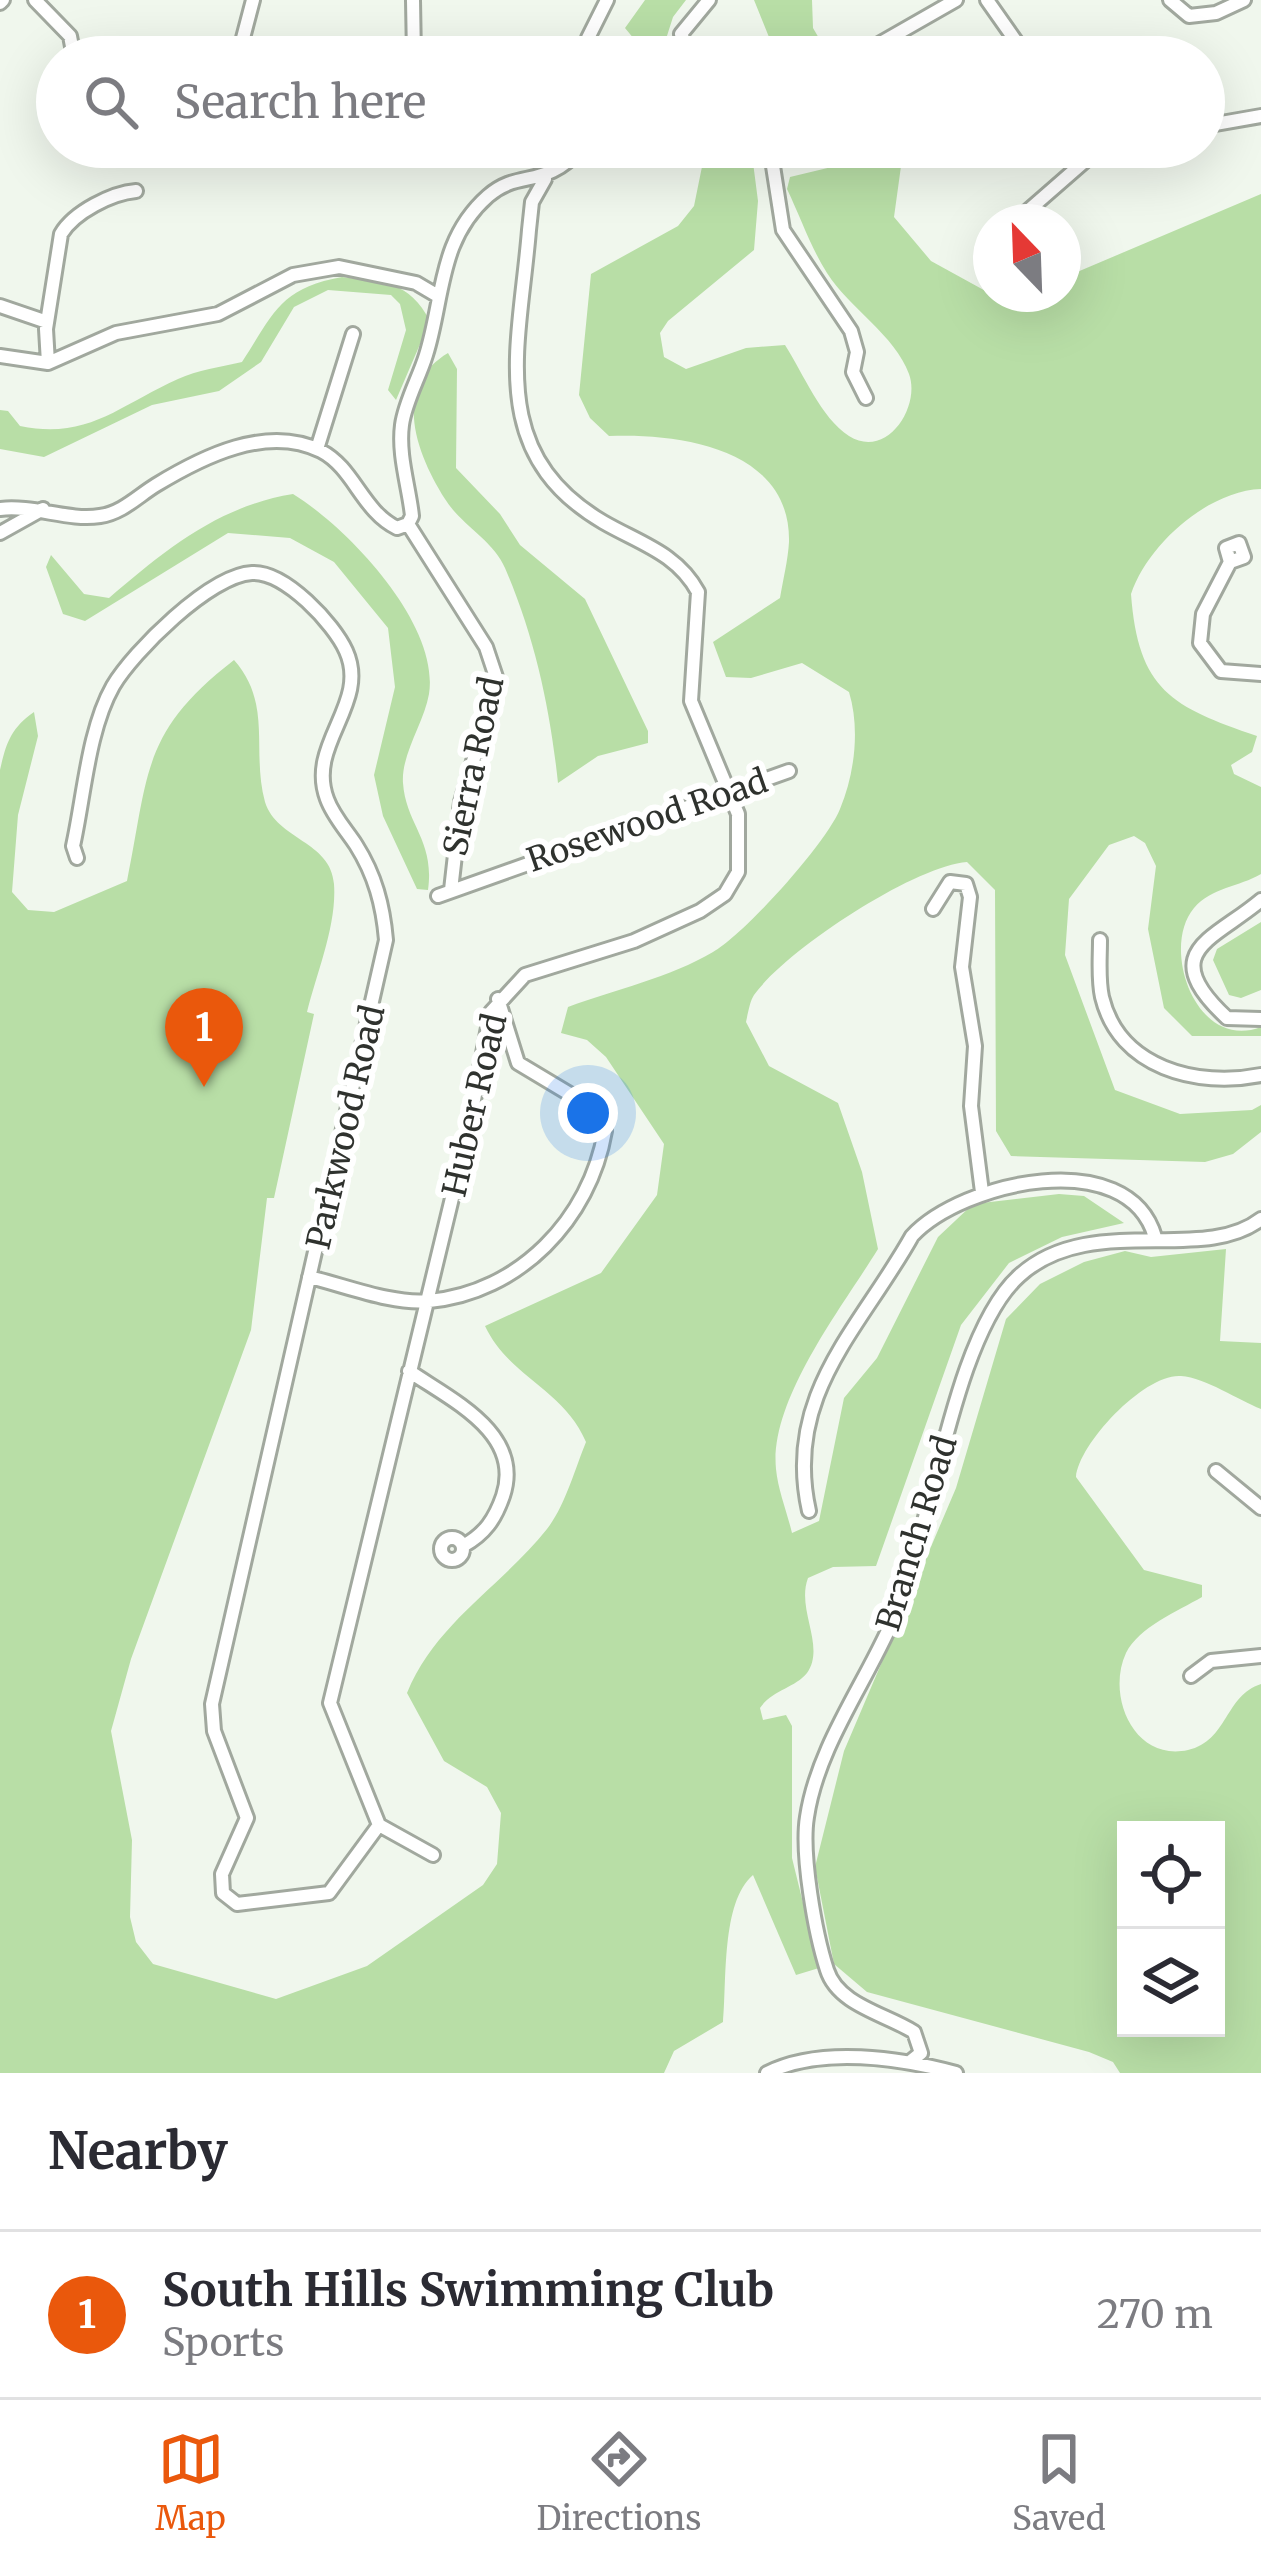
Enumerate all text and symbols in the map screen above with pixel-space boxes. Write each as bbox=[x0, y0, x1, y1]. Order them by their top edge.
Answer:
search box bbox=[36, 36, 1225, 168]
icon: search bbox=[78, 69, 144, 135]
text: Search here bbox=[174, 74, 426, 130]
north arrow bbox=[973, 204, 1081, 312]
street label: Sierra Road bbox=[435, 673, 512, 859]
street label: Rosewood Road bbox=[522, 760, 773, 881]
pin: 1 bbox=[165, 988, 243, 1087]
street label: Parkwood Road bbox=[297, 1001, 394, 1253]
street label: Huber Road bbox=[434, 1010, 515, 1201]
your location bbox=[558, 1083, 618, 1143]
street label: Branch Road bbox=[867, 1431, 966, 1636]
map controls bbox=[1117, 1821, 1225, 2037]
button: locate bbox=[1117, 1821, 1225, 1929]
button: layers bbox=[1117, 1929, 1225, 2037]
text: Nearby bbox=[48, 2119, 228, 2183]
text: South Hills Swimming Club bbox=[162, 2262, 774, 2318]
text: 1 bbox=[78, 2290, 96, 2339]
text: 270 m bbox=[1097, 2290, 1213, 2339]
text: Sports bbox=[162, 2318, 284, 2367]
tab: Map bbox=[155, 2426, 226, 2539]
tab: Directions bbox=[536, 2426, 701, 2539]
tab: Saved bbox=[1012, 2426, 1106, 2539]

